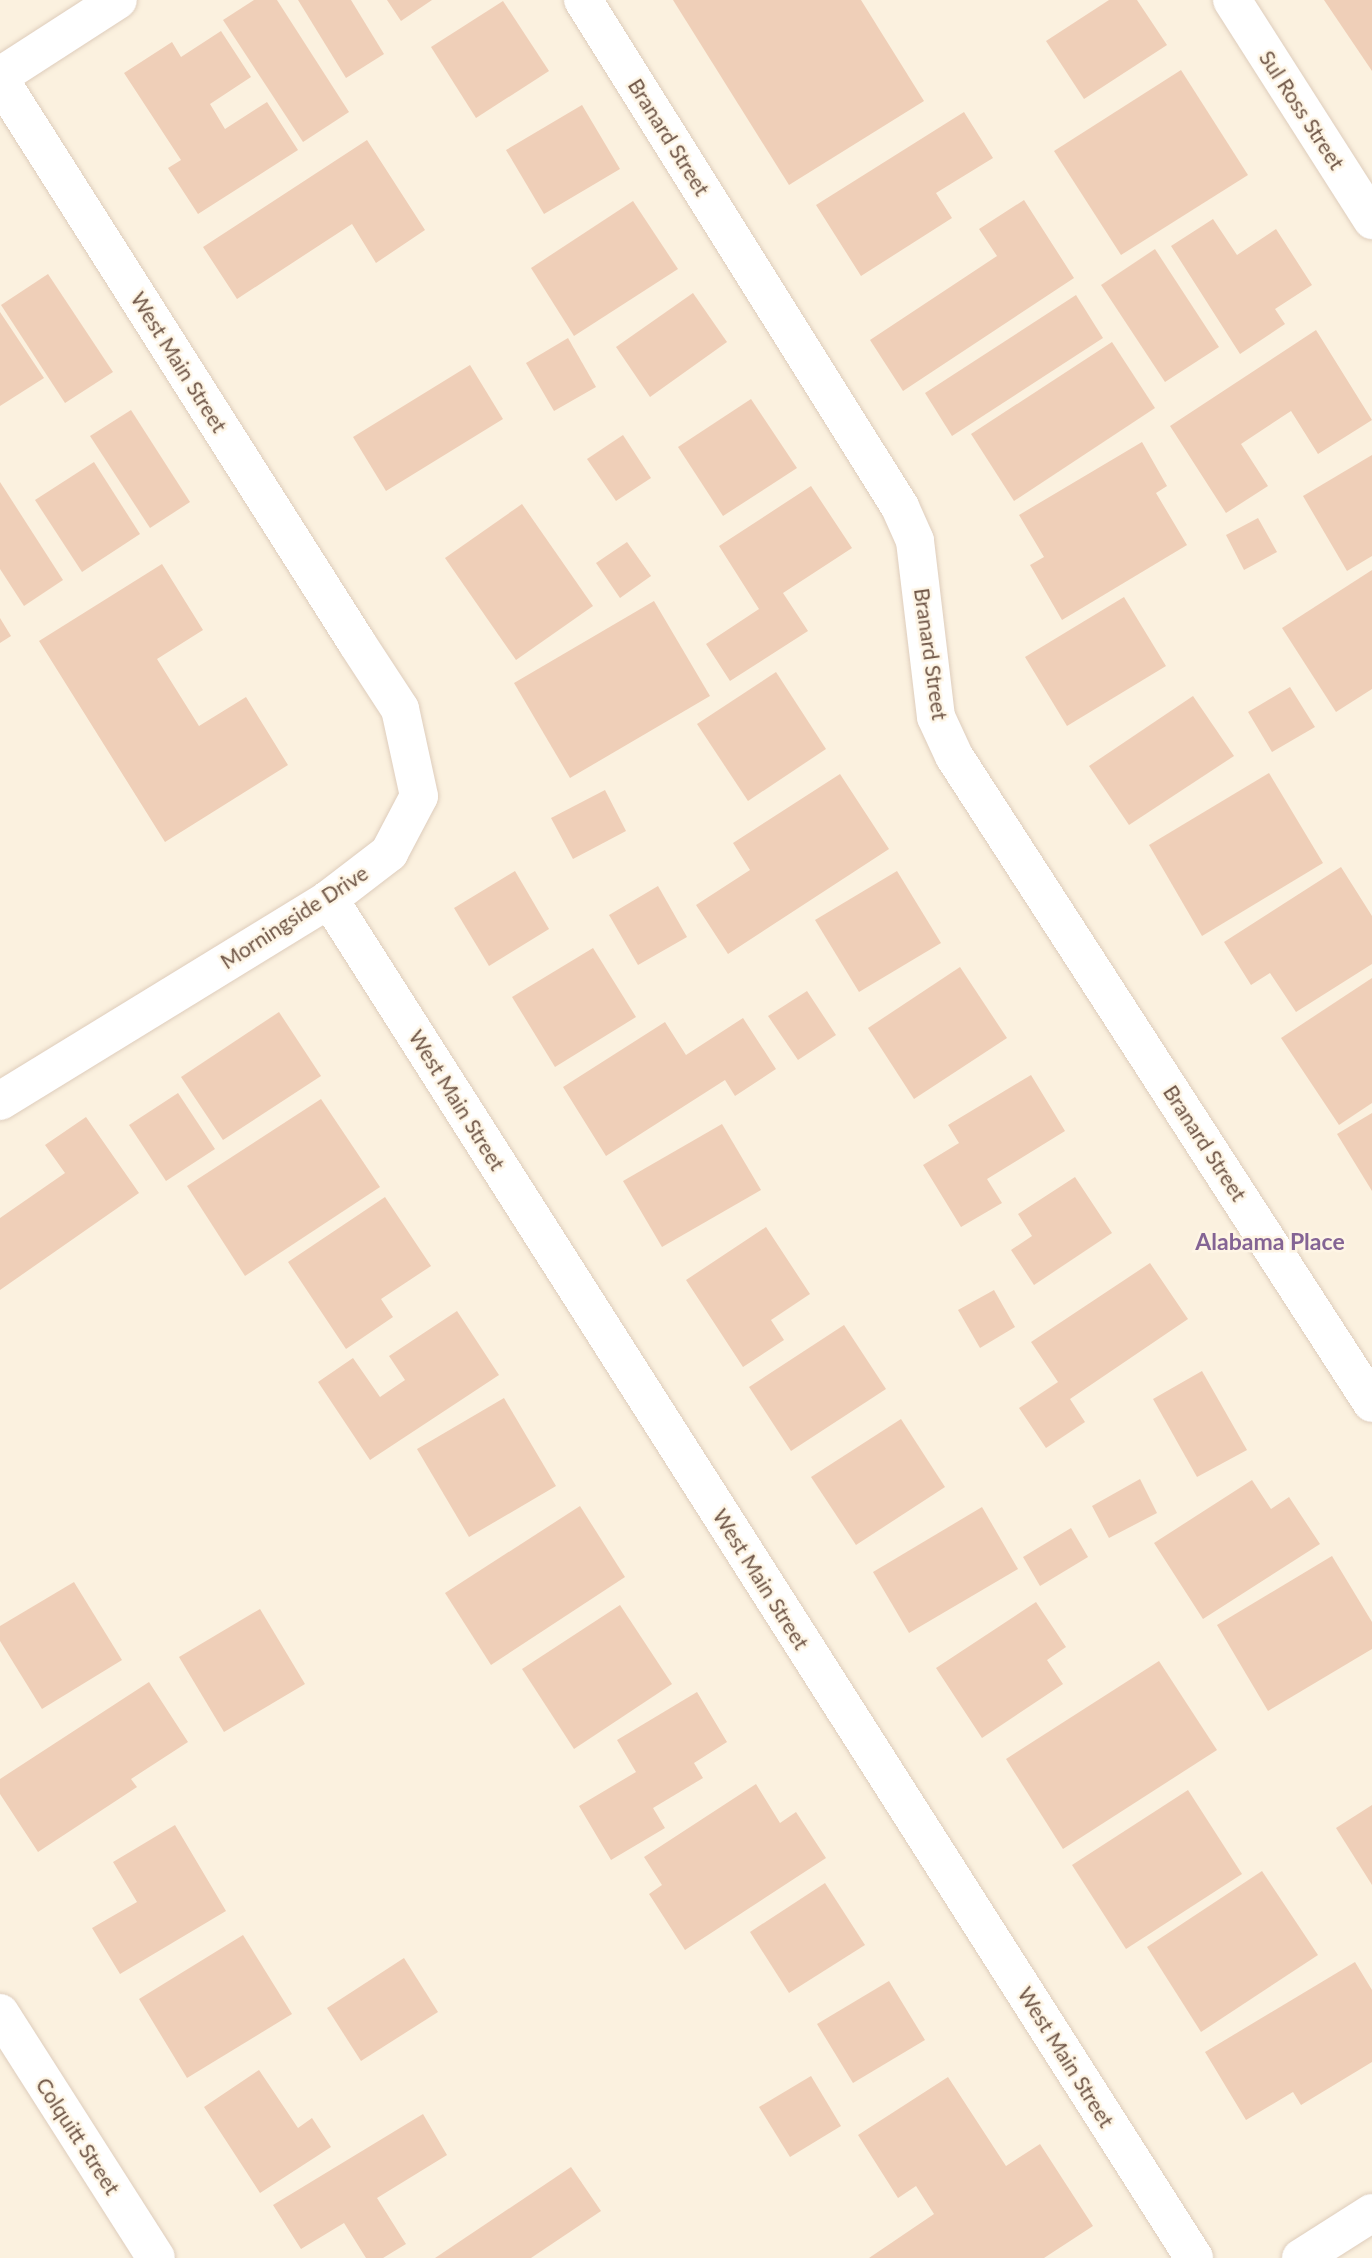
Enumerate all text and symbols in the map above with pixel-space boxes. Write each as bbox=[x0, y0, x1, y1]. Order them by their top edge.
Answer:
street label: Sul Ross Street bbox=[1254, 46, 1350, 174]
street label: Branard Street bbox=[623, 74, 715, 200]
street label: West Main Street bbox=[126, 287, 232, 437]
street label: Branard Street bbox=[909, 586, 953, 722]
street label: Morningside Drive bbox=[216, 860, 372, 974]
street label: West Main Street bbox=[404, 1025, 510, 1175]
street label: Branard Street bbox=[1158, 1080, 1252, 1206]
district label: Alabama Place bbox=[1195, 1227, 1345, 1255]
street label: West Main Street bbox=[708, 1504, 814, 1654]
street label: West Main Street bbox=[1013, 1982, 1119, 2132]
street label: Colquitt Street bbox=[31, 2073, 125, 2199]

